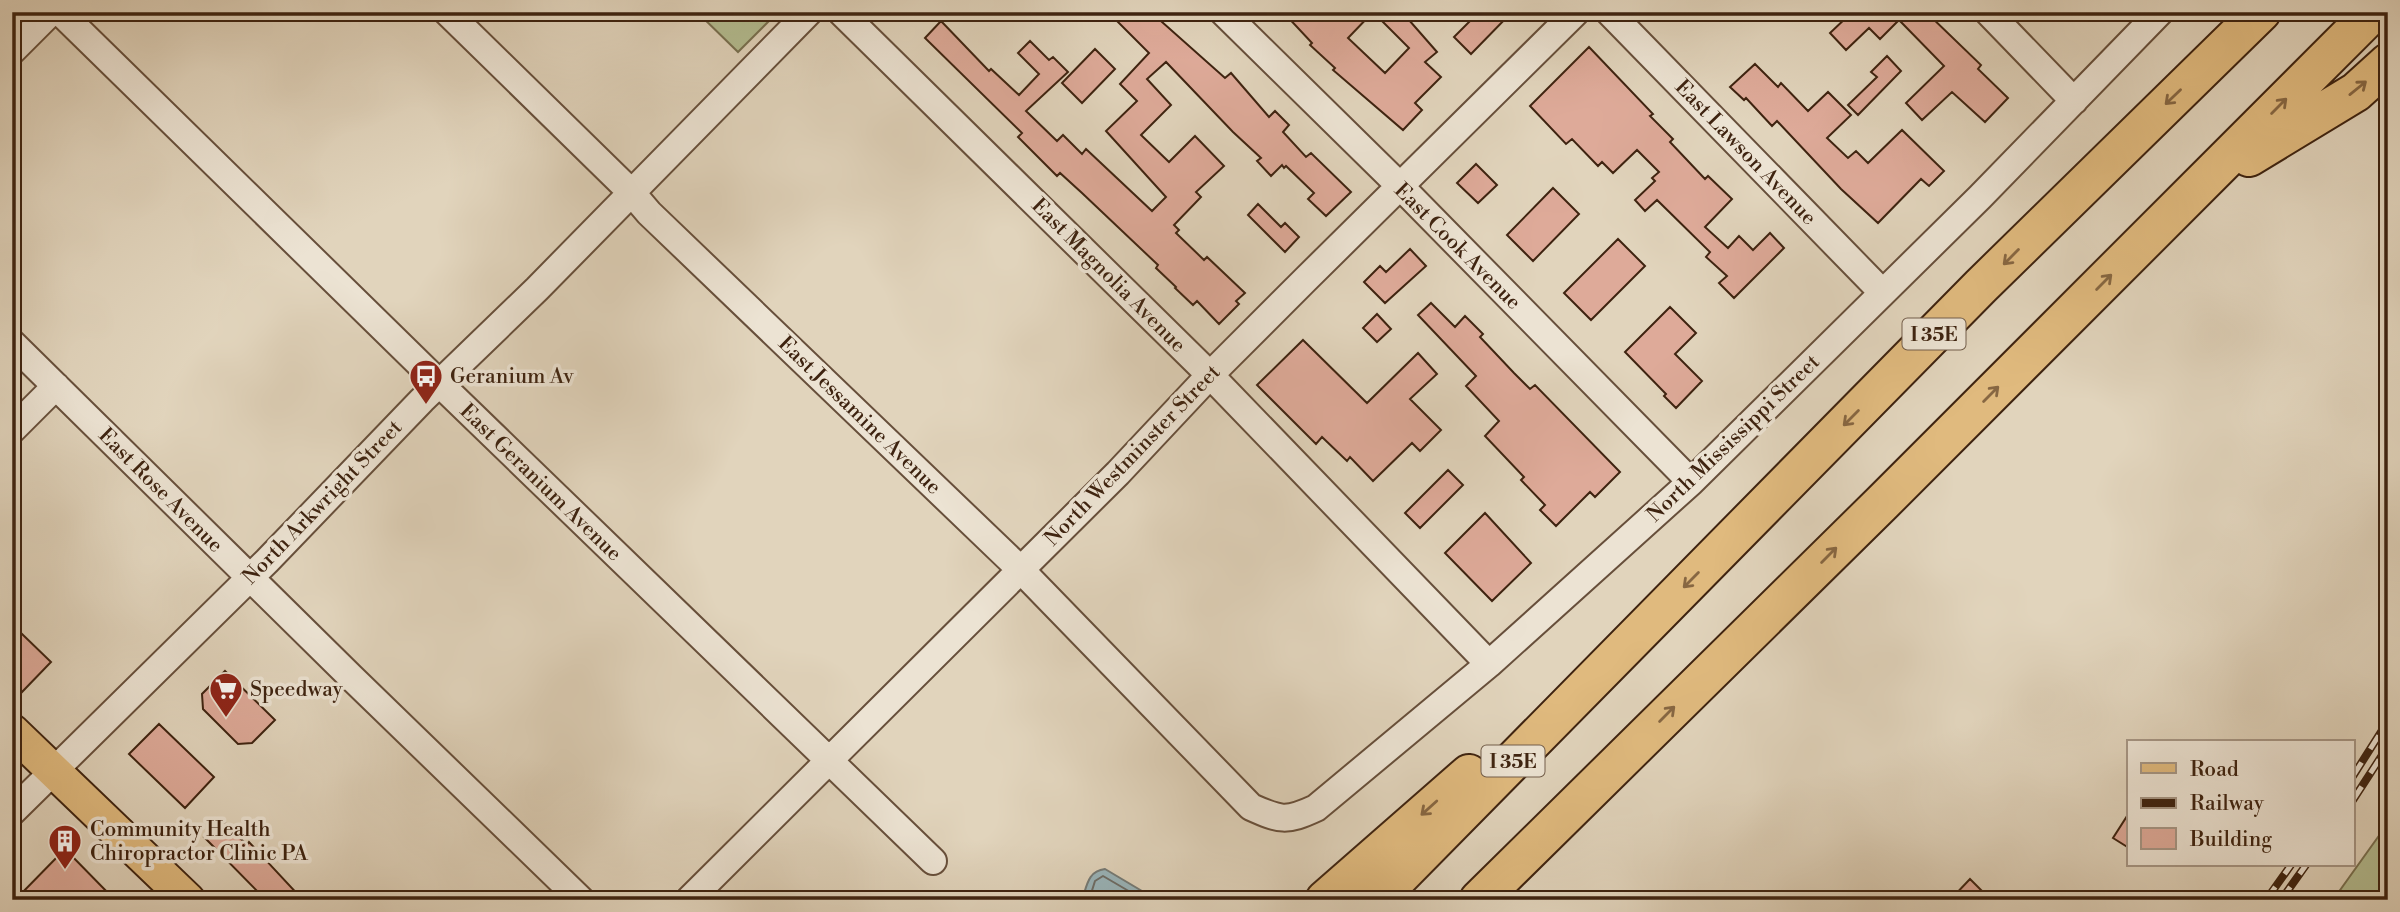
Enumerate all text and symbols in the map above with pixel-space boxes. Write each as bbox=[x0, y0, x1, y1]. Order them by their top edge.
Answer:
street label: East Lawson Avenue bbox=[1669, 74, 1821, 231]
one-way arrow bbox=[2349, 81, 2367, 96]
one-way arrow bbox=[2165, 89, 2182, 106]
one-way arrow bbox=[2270, 97, 2287, 114]
street label: East Cook Avenue bbox=[1388, 178, 1526, 316]
street label: East Magnolia Avenue bbox=[1026, 193, 1191, 358]
one-way arrow bbox=[2003, 248, 2020, 265]
one-way arrow bbox=[2095, 274, 2112, 291]
road number: I 35E bbox=[1902, 318, 1966, 350]
street label: East Jessamine Avenue bbox=[772, 331, 946, 500]
street label: North Mississippi Street bbox=[1642, 349, 1826, 528]
bus stop icon: Geranium Av bbox=[407, 357, 445, 406]
street label: North Westminster Street bbox=[1039, 359, 1227, 552]
place label: Geranium Av bbox=[450, 364, 574, 390]
one-way arrow bbox=[1982, 386, 1999, 403]
street label: East Geranium Avenue bbox=[454, 399, 627, 567]
one-way arrow bbox=[1842, 410, 1859, 427]
street label: North Arkwright Street bbox=[237, 415, 408, 590]
street label: East Rose Avenue bbox=[92, 423, 228, 559]
one-way arrow bbox=[1821, 546, 1838, 563]
one-way arrow bbox=[1683, 572, 1700, 589]
supermarket icon: Speedway bbox=[207, 670, 245, 719]
place label: Speedway bbox=[250, 677, 344, 703]
one-way arrow bbox=[1659, 706, 1676, 723]
legend bbox=[2127, 740, 2354, 866]
road number: I 35E bbox=[1482, 746, 1544, 776]
text: Road bbox=[2190, 757, 2239, 783]
text: Railway bbox=[2190, 791, 2265, 817]
one-way arrow bbox=[1420, 800, 1438, 816]
place label: Community Health Chiropractor Clinic PA bbox=[90, 817, 309, 867]
building icon: Community Health Chiropractor Clinic PA bbox=[46, 822, 84, 871]
text: Building bbox=[2189, 827, 2272, 853]

